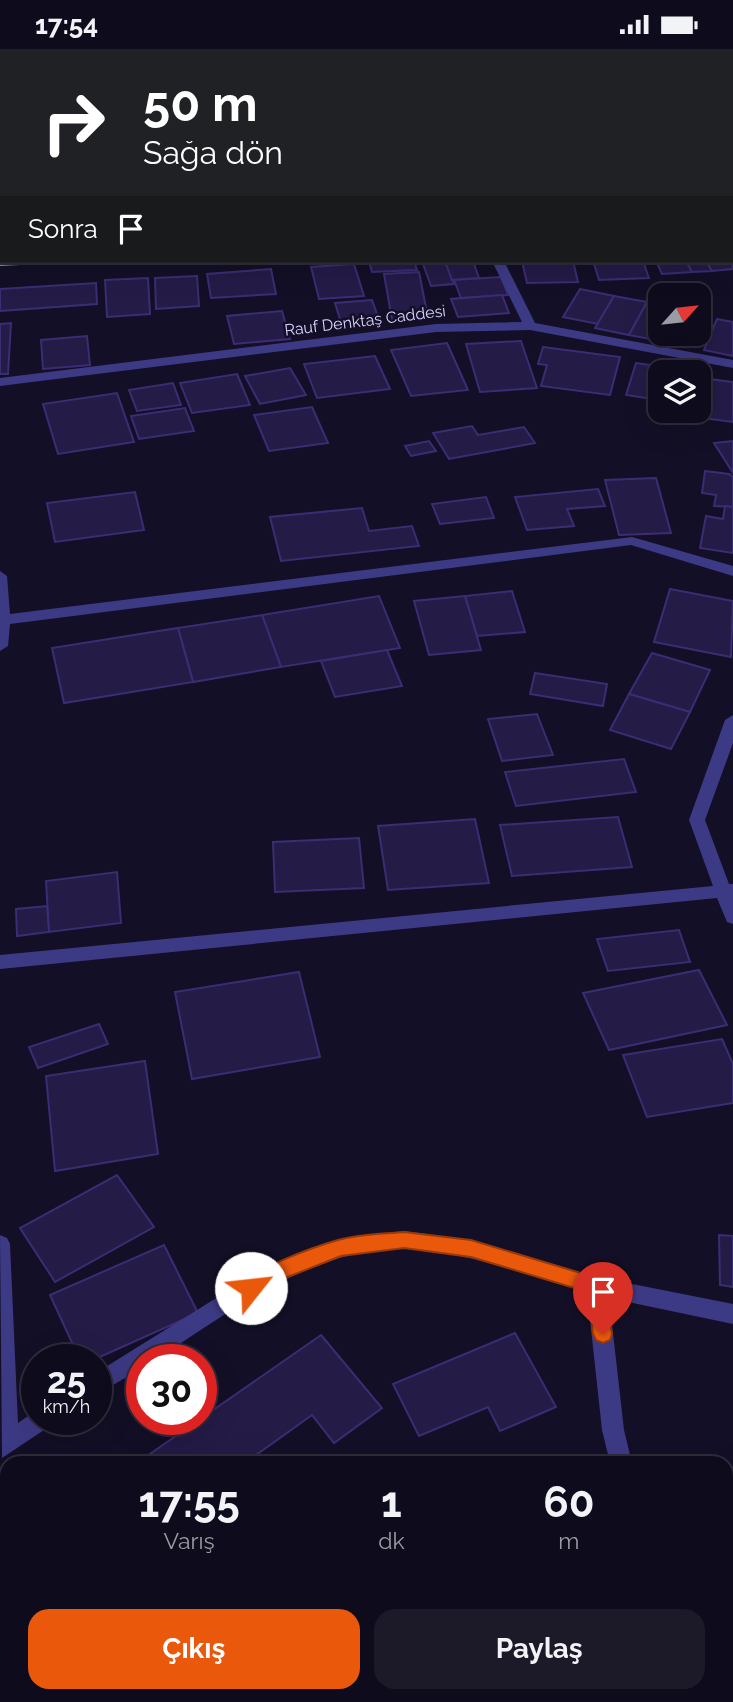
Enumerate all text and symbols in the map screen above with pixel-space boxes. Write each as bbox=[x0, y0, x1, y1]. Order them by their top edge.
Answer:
text: 17:54 bbox=[35, 10, 98, 40]
text: 50 m bbox=[143, 75, 258, 132]
icon: right bbox=[28, 77, 119, 168]
text: Sağa dön bbox=[143, 134, 283, 171]
icon: arrive bbox=[112, 210, 150, 248]
text: Sonra bbox=[28, 214, 98, 244]
north arrow bbox=[648, 283, 710, 347]
map controls bbox=[648, 283, 711, 423]
street label: Rauf Denktaş Caddesi bbox=[283, 301, 447, 340]
button: layers bbox=[648, 360, 711, 423]
position arrow bbox=[214, 1251, 288, 1325]
pin bbox=[573, 1262, 633, 1334]
icon: arrive bbox=[584, 1273, 622, 1311]
speed limit sign: 30 bbox=[126, 1344, 217, 1435]
text: 25 bbox=[47, 1360, 86, 1401]
text: km/h bbox=[43, 1396, 90, 1417]
text: 17:55 bbox=[138, 1478, 240, 1527]
text: 1 bbox=[381, 1478, 402, 1527]
text: 60 bbox=[543, 1478, 594, 1527]
text: Varış bbox=[164, 1527, 215, 1554]
text: dk bbox=[378, 1527, 405, 1554]
text: m bbox=[558, 1527, 579, 1554]
button: Çıkış bbox=[28, 1609, 360, 1689]
button: Paylaş bbox=[374, 1609, 705, 1689]

